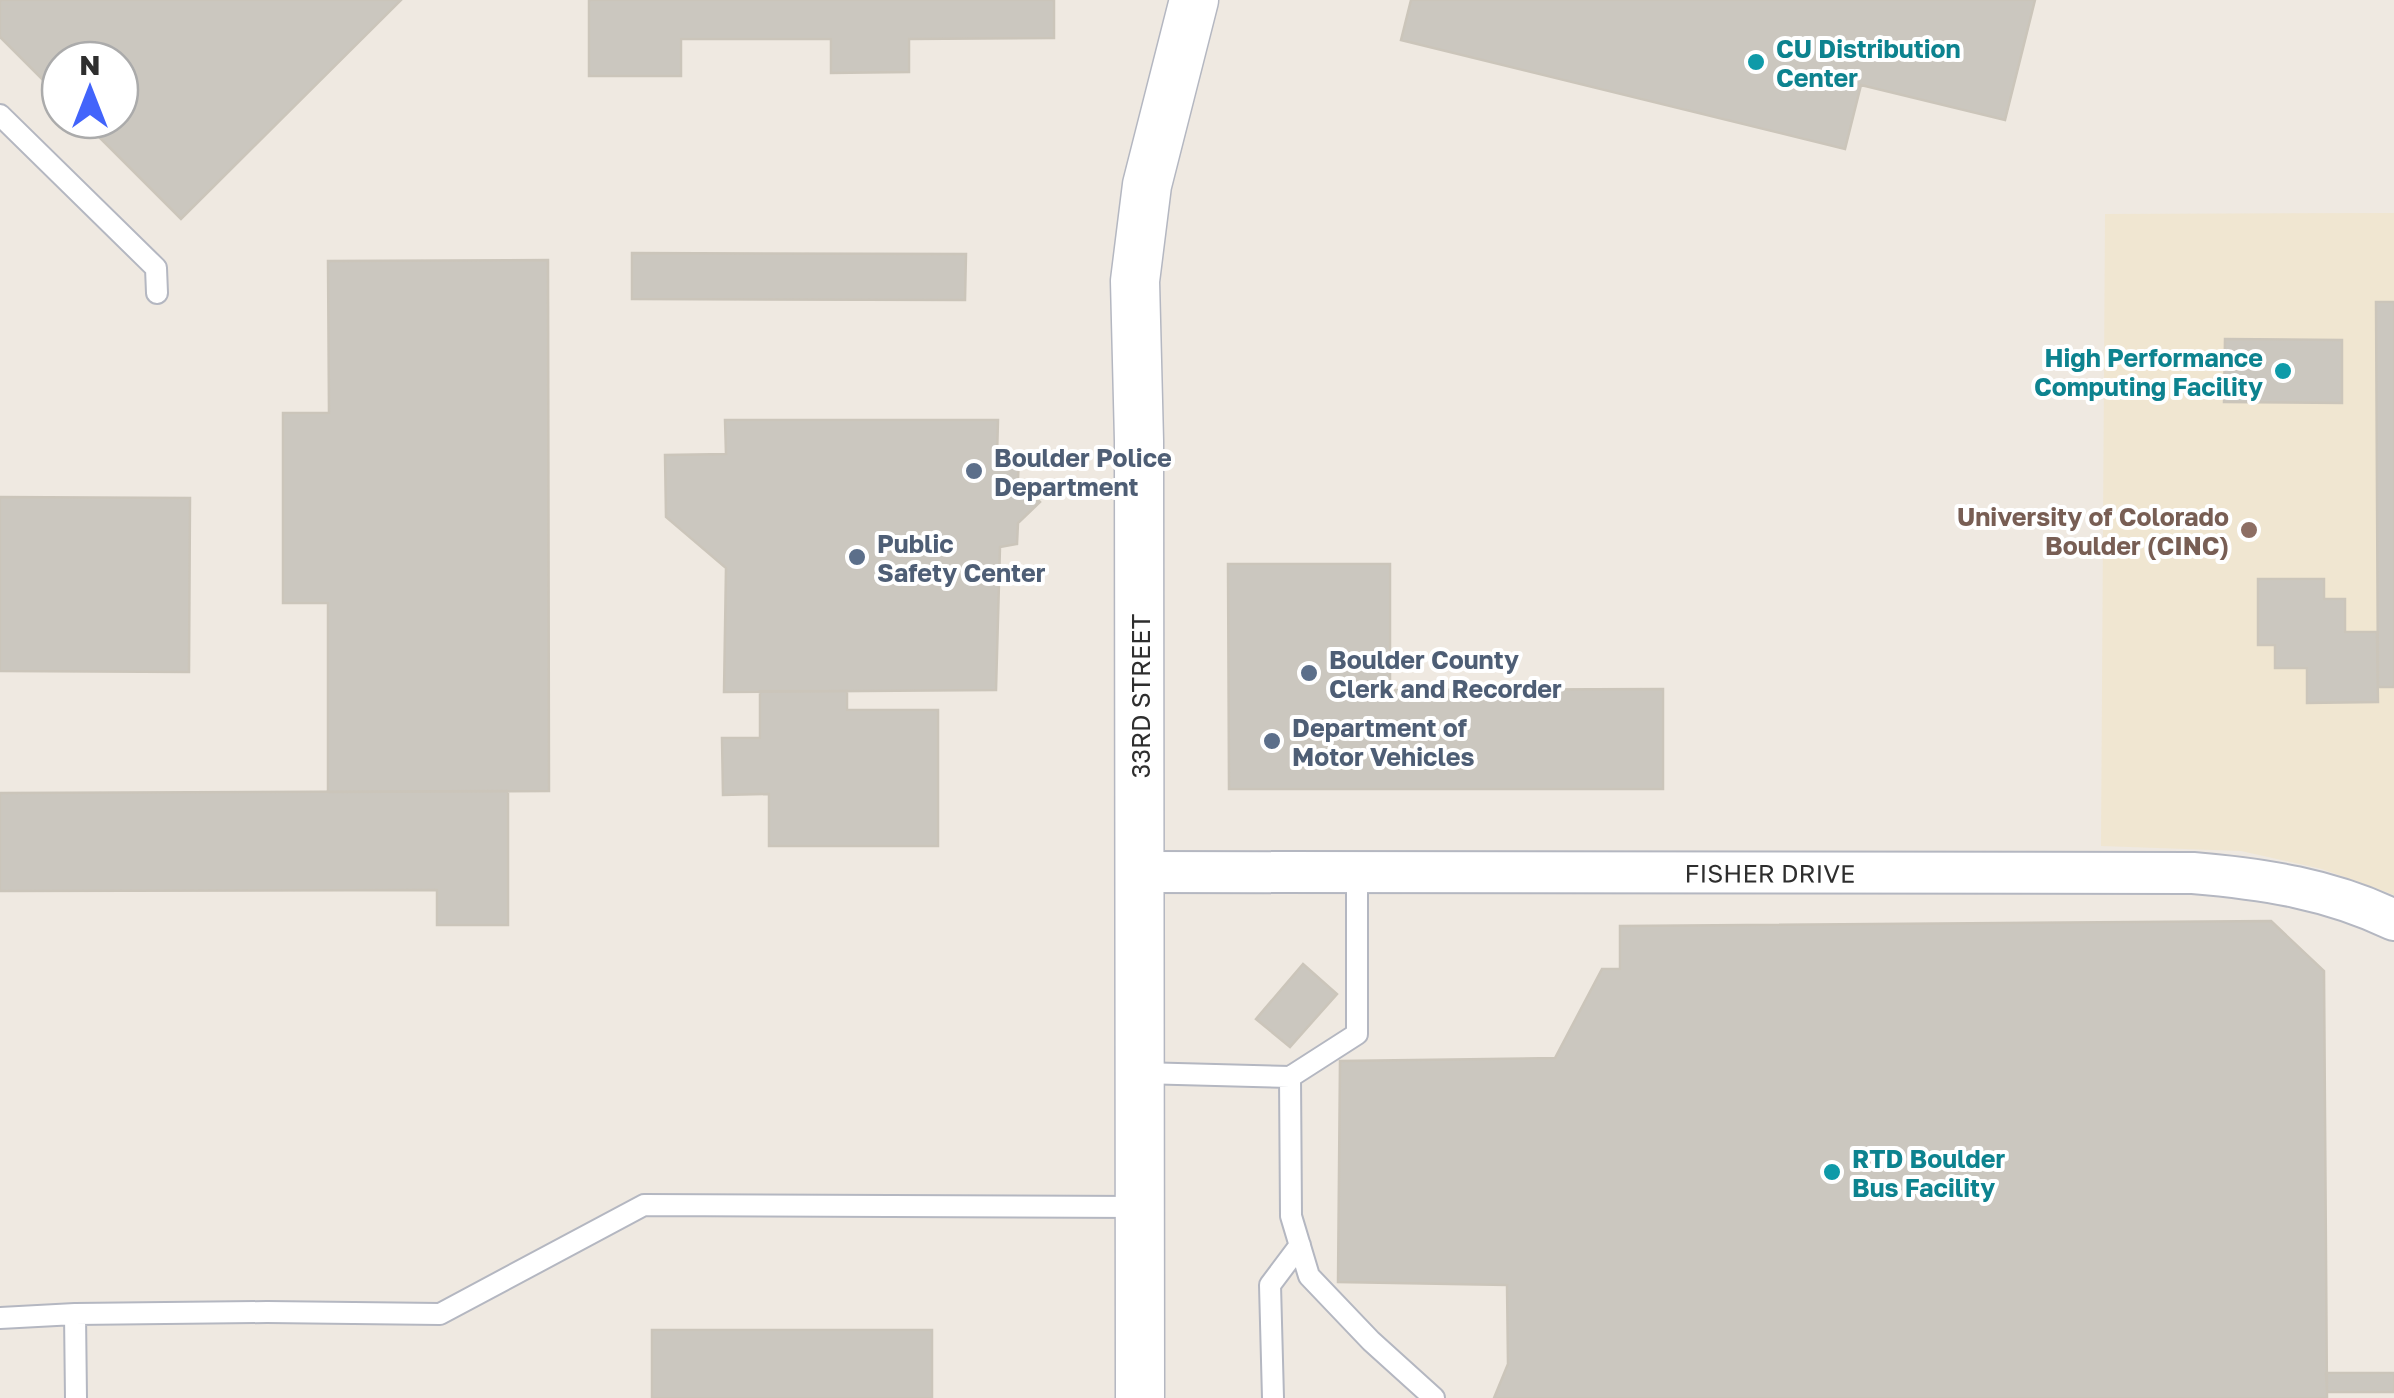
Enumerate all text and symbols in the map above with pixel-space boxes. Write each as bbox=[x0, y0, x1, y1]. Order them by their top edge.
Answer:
place label: CU Distribution Center bbox=[1776, 33, 1961, 93]
north arrow bbox=[40, 40, 140, 140]
text: N bbox=[79, 48, 101, 81]
marker: CU Distribution Center bbox=[1745, 51, 1767, 73]
place label: High Performance Computing Facility bbox=[2034, 342, 2263, 402]
marker: High Performance Computing Facility bbox=[2272, 360, 2294, 382]
place label: Boulder Police Department bbox=[994, 442, 1172, 502]
marker: Boulder Police Department bbox=[963, 460, 985, 482]
place label: University of Colorado Boulder (CINC) bbox=[1957, 501, 2229, 561]
marker: University of Colorado Boulder (CINC) bbox=[2238, 519, 2260, 541]
place label: Public Safety Center bbox=[877, 528, 1046, 588]
marker: Public Safety Center bbox=[846, 546, 868, 568]
street label: 33RD STREET bbox=[1125, 614, 1156, 778]
place label: Boulder County Clerk and Recorder bbox=[1329, 644, 1562, 704]
marker: Boulder County Clerk and Recorder bbox=[1298, 662, 1320, 684]
place label: Department of Motor Vehicles bbox=[1292, 712, 1474, 772]
marker: Department of Motor Vehicles bbox=[1261, 730, 1283, 752]
street label: FISHER DRIVE bbox=[1685, 857, 1855, 888]
place label: RTD Boulder Bus Facility bbox=[1852, 1143, 2005, 1203]
marker: RTD Boulder Bus Facility bbox=[1821, 1161, 1843, 1183]

